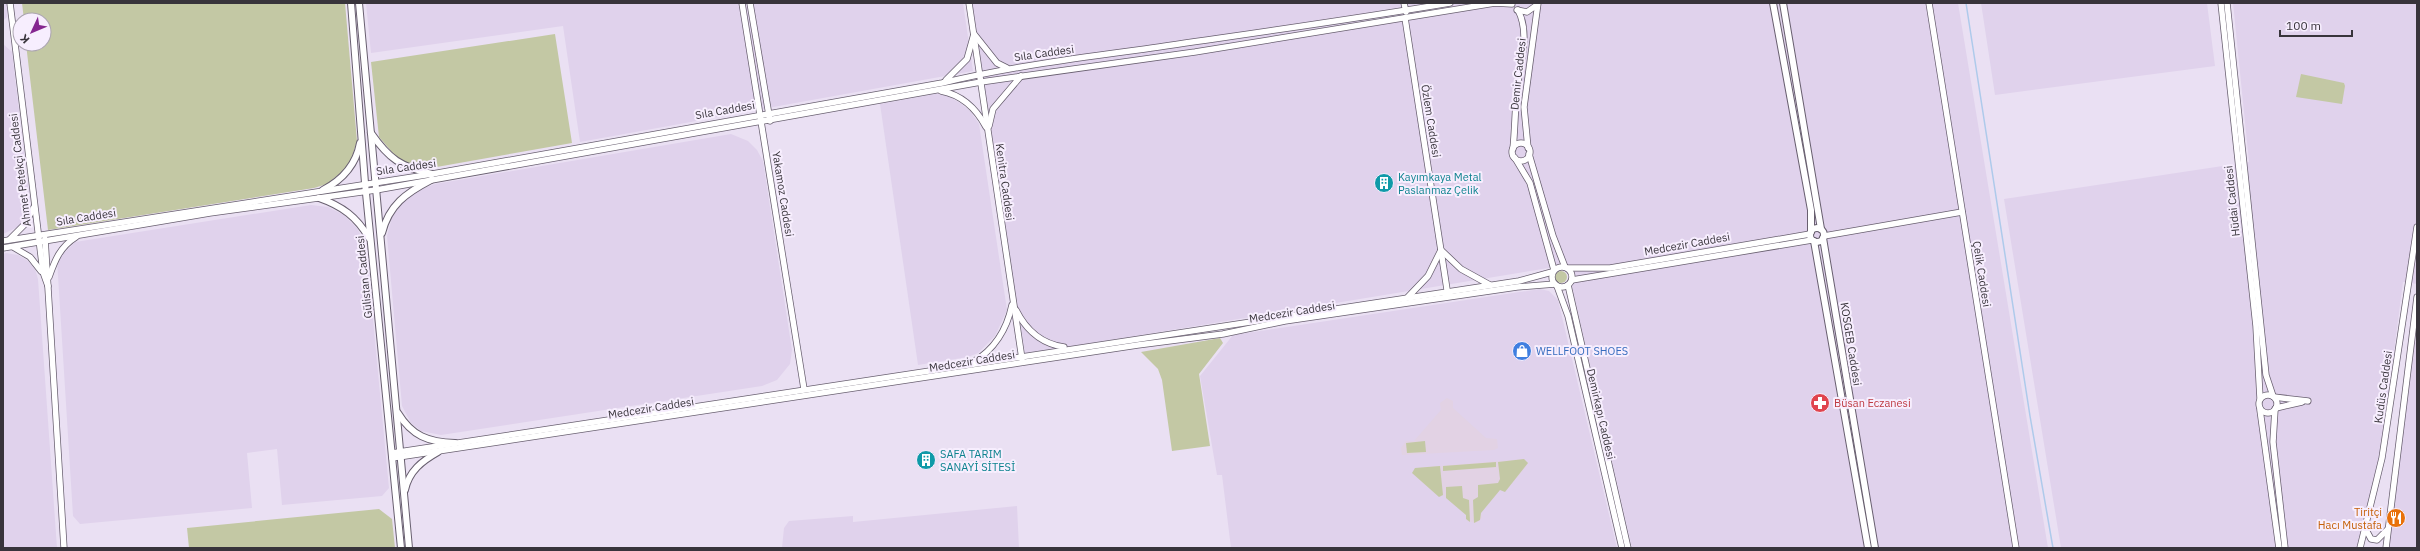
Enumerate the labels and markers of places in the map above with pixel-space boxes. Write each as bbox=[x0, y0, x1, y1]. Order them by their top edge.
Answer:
place label: Kayımkaya Metal Paslanmaz Çelik bbox=[1398, 170, 1482, 197]
building icon: Kayımkaya Metal Paslanmaz Çelik bbox=[1373, 172, 1395, 194]
shop icon: WELLFOOT SHOES bbox=[1511, 340, 1533, 362]
place label: WELLFOOT SHOES bbox=[1536, 344, 1628, 358]
pharmacy icon: Büsan Eczanesi bbox=[1809, 392, 1831, 414]
place label: Büsan Eczanesi bbox=[1834, 396, 1911, 410]
place label: SAFA TARIM SANAYİ SİTESİ bbox=[940, 447, 1015, 474]
building icon: SAFA TARIM SANAYİ SİTESİ bbox=[915, 449, 937, 471]
place label: Tiritçi Hacı Mustafa bbox=[2318, 505, 2382, 532]
restaurant icon: Tiritçi Hacı Mustafa bbox=[2385, 507, 2407, 529]

